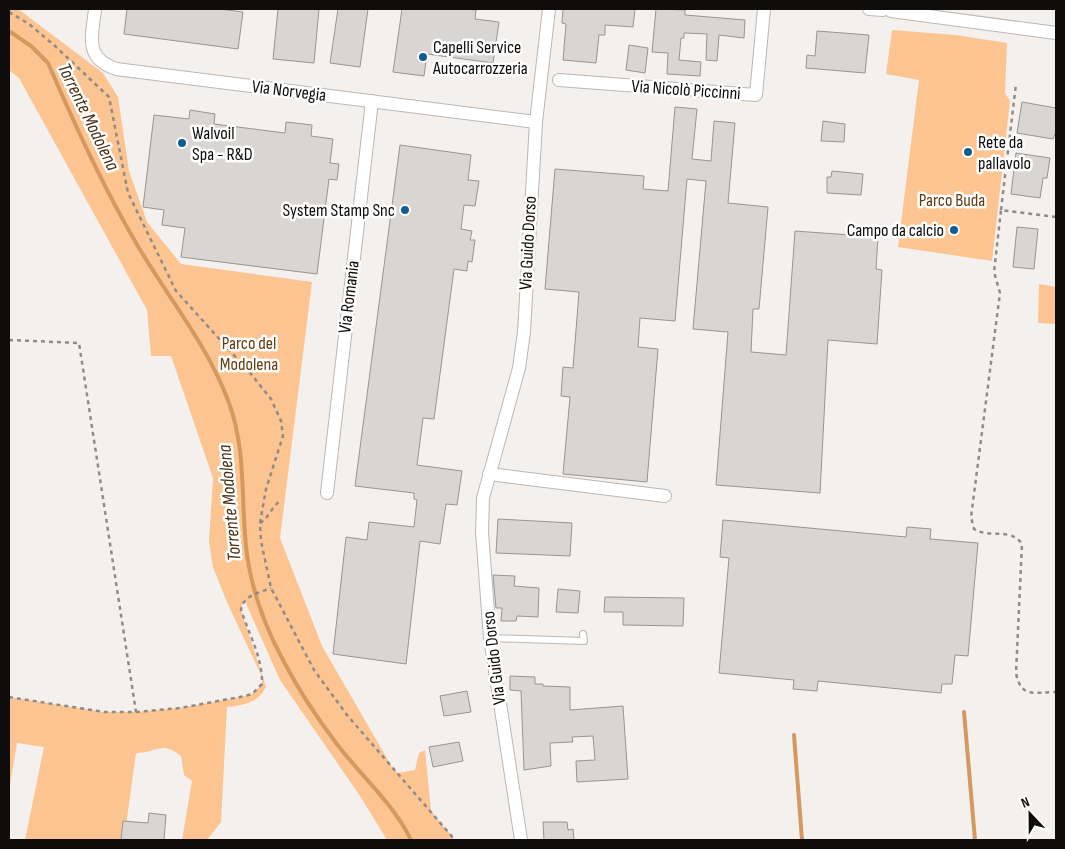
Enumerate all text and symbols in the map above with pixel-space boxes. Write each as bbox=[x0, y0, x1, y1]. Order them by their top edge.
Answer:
place label: Capelli Service Autocarrozzeria bbox=[432, 37, 528, 79]
marker: Capelli Service Autocarrozzeria bbox=[417, 51, 429, 63]
water label: Torrente Modolena bbox=[52, 60, 124, 175]
street label: Via Norvegia bbox=[251, 76, 327, 106]
street label: Via Nicolò Piccinni bbox=[631, 76, 741, 104]
place label: Walvoil Spa - R&D bbox=[192, 123, 253, 165]
place label: Rete da pallavolo bbox=[978, 132, 1031, 174]
marker: Walvoil Spa - R&D bbox=[176, 137, 188, 149]
marker: Rete da pallavolo bbox=[962, 146, 974, 158]
park label: Parco Buda bbox=[919, 190, 985, 211]
street label: Via Guido Dorso bbox=[515, 195, 541, 291]
place label: System Stamp Snc bbox=[282, 200, 395, 221]
marker: System Stamp Snc bbox=[399, 204, 411, 216]
place label: Campo da calcio bbox=[847, 220, 944, 241]
marker: Campo da calcio bbox=[948, 224, 960, 236]
street label: Via Romania bbox=[334, 259, 364, 335]
park label: Parco del Modolena bbox=[220, 333, 278, 375]
water label: Torrente Modolena bbox=[213, 444, 247, 562]
street label: Via Guido Dorso bbox=[478, 610, 510, 706]
north arrow bbox=[1005, 789, 1055, 839]
text: N bbox=[1019, 793, 1032, 812]

